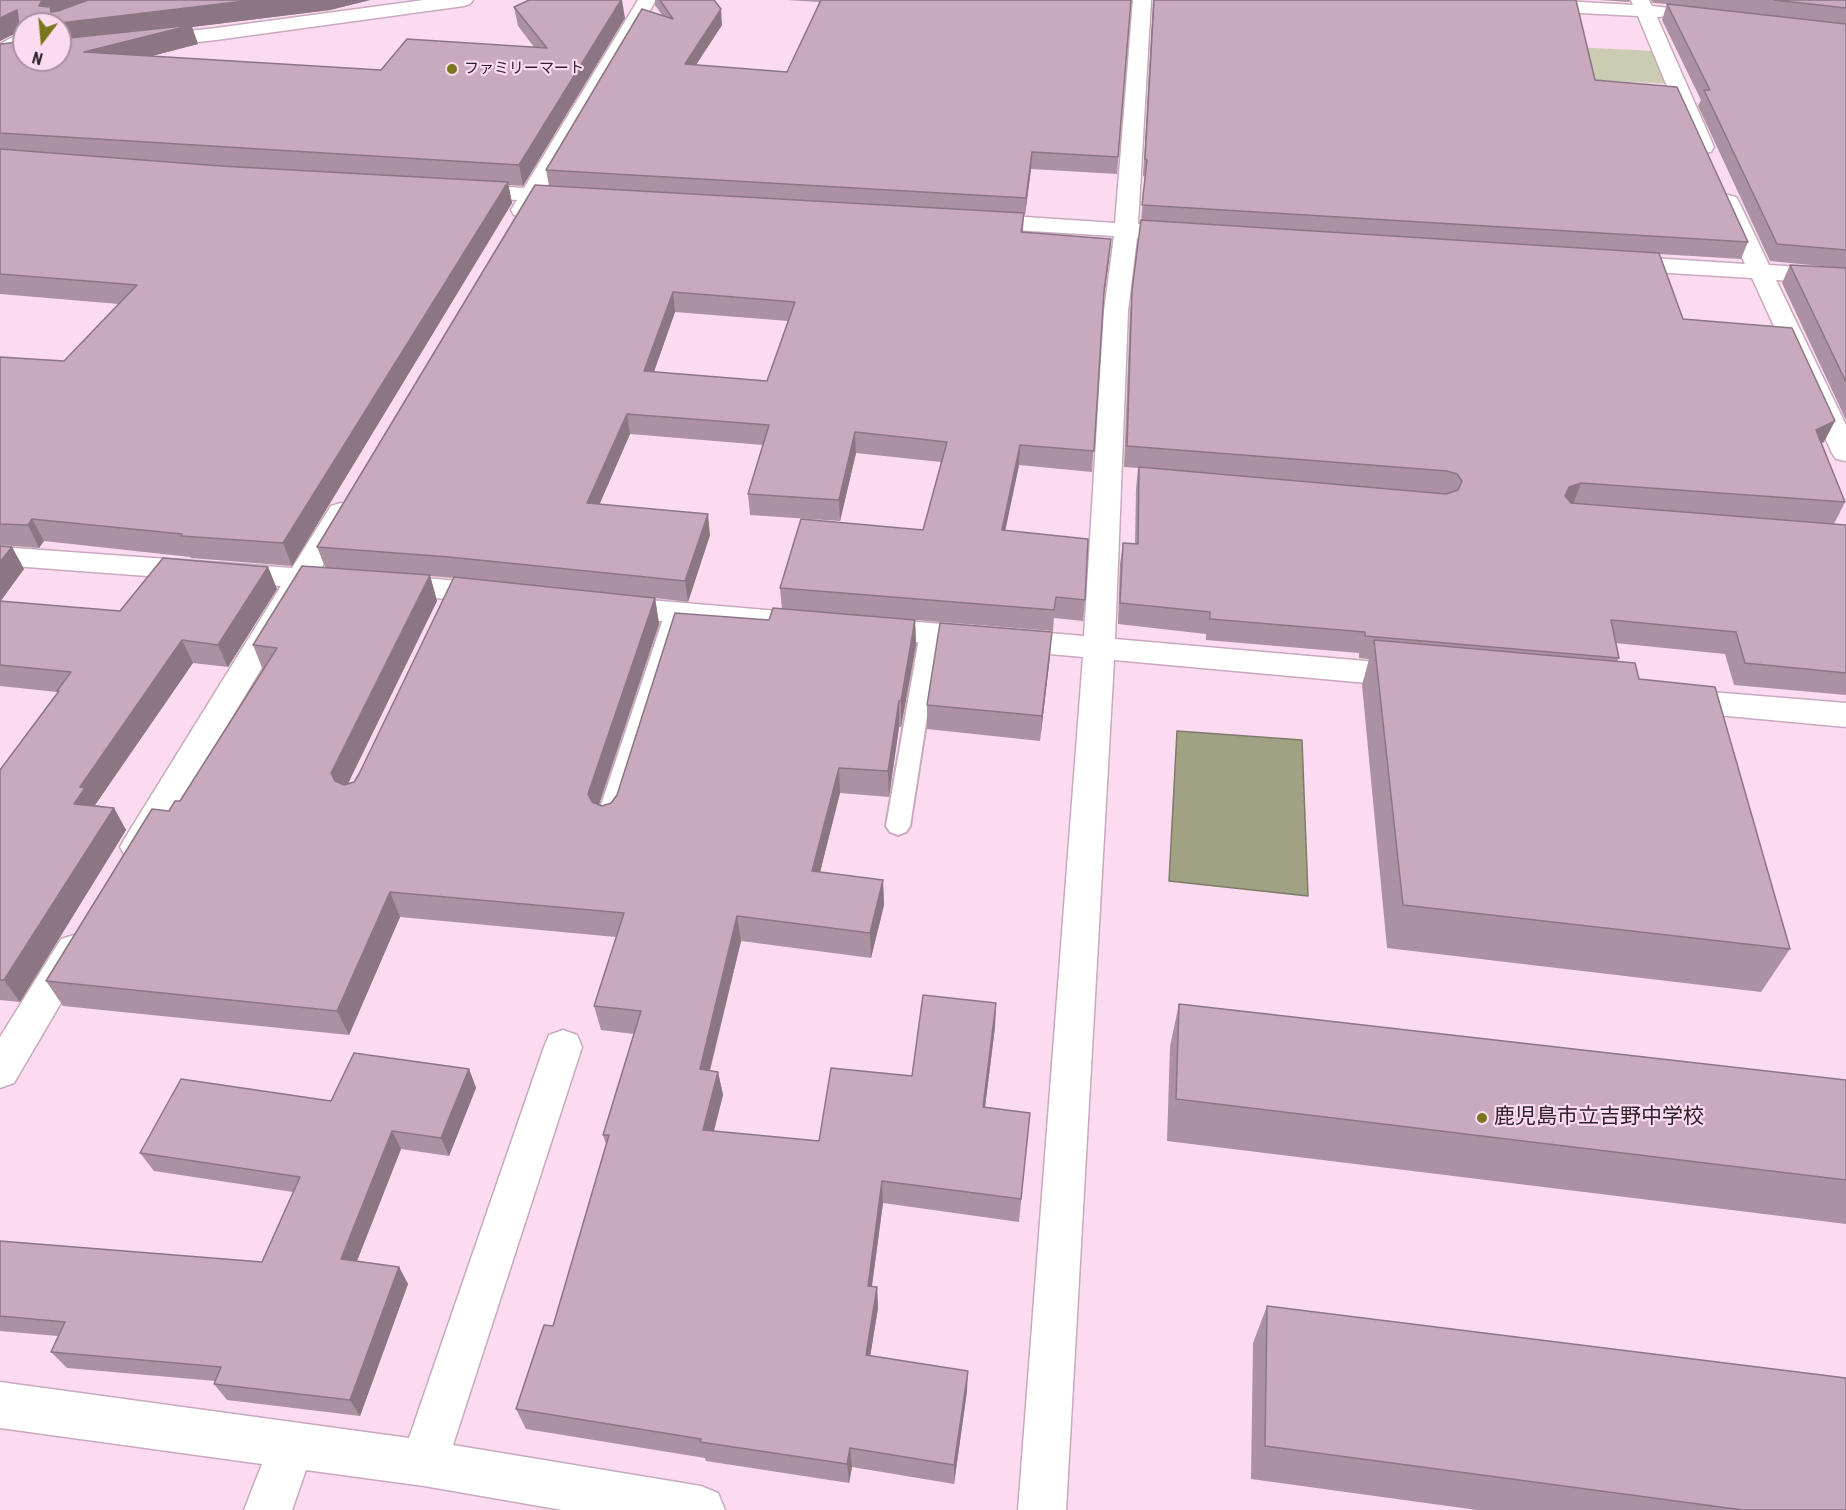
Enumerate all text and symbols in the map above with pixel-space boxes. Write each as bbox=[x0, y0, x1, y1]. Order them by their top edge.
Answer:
north arrow bbox=[12, 12, 72, 72]
text: N bbox=[30, 47, 45, 68]
place label: ファミリーマート bbox=[464, 60, 584, 78]
marker: ファミリーマート bbox=[445, 62, 459, 76]
place label: 鹿児島市立吉野中学校 bbox=[1494, 1105, 1704, 1131]
marker: 鹿児島市立吉野中学校 bbox=[1475, 1111, 1489, 1125]

